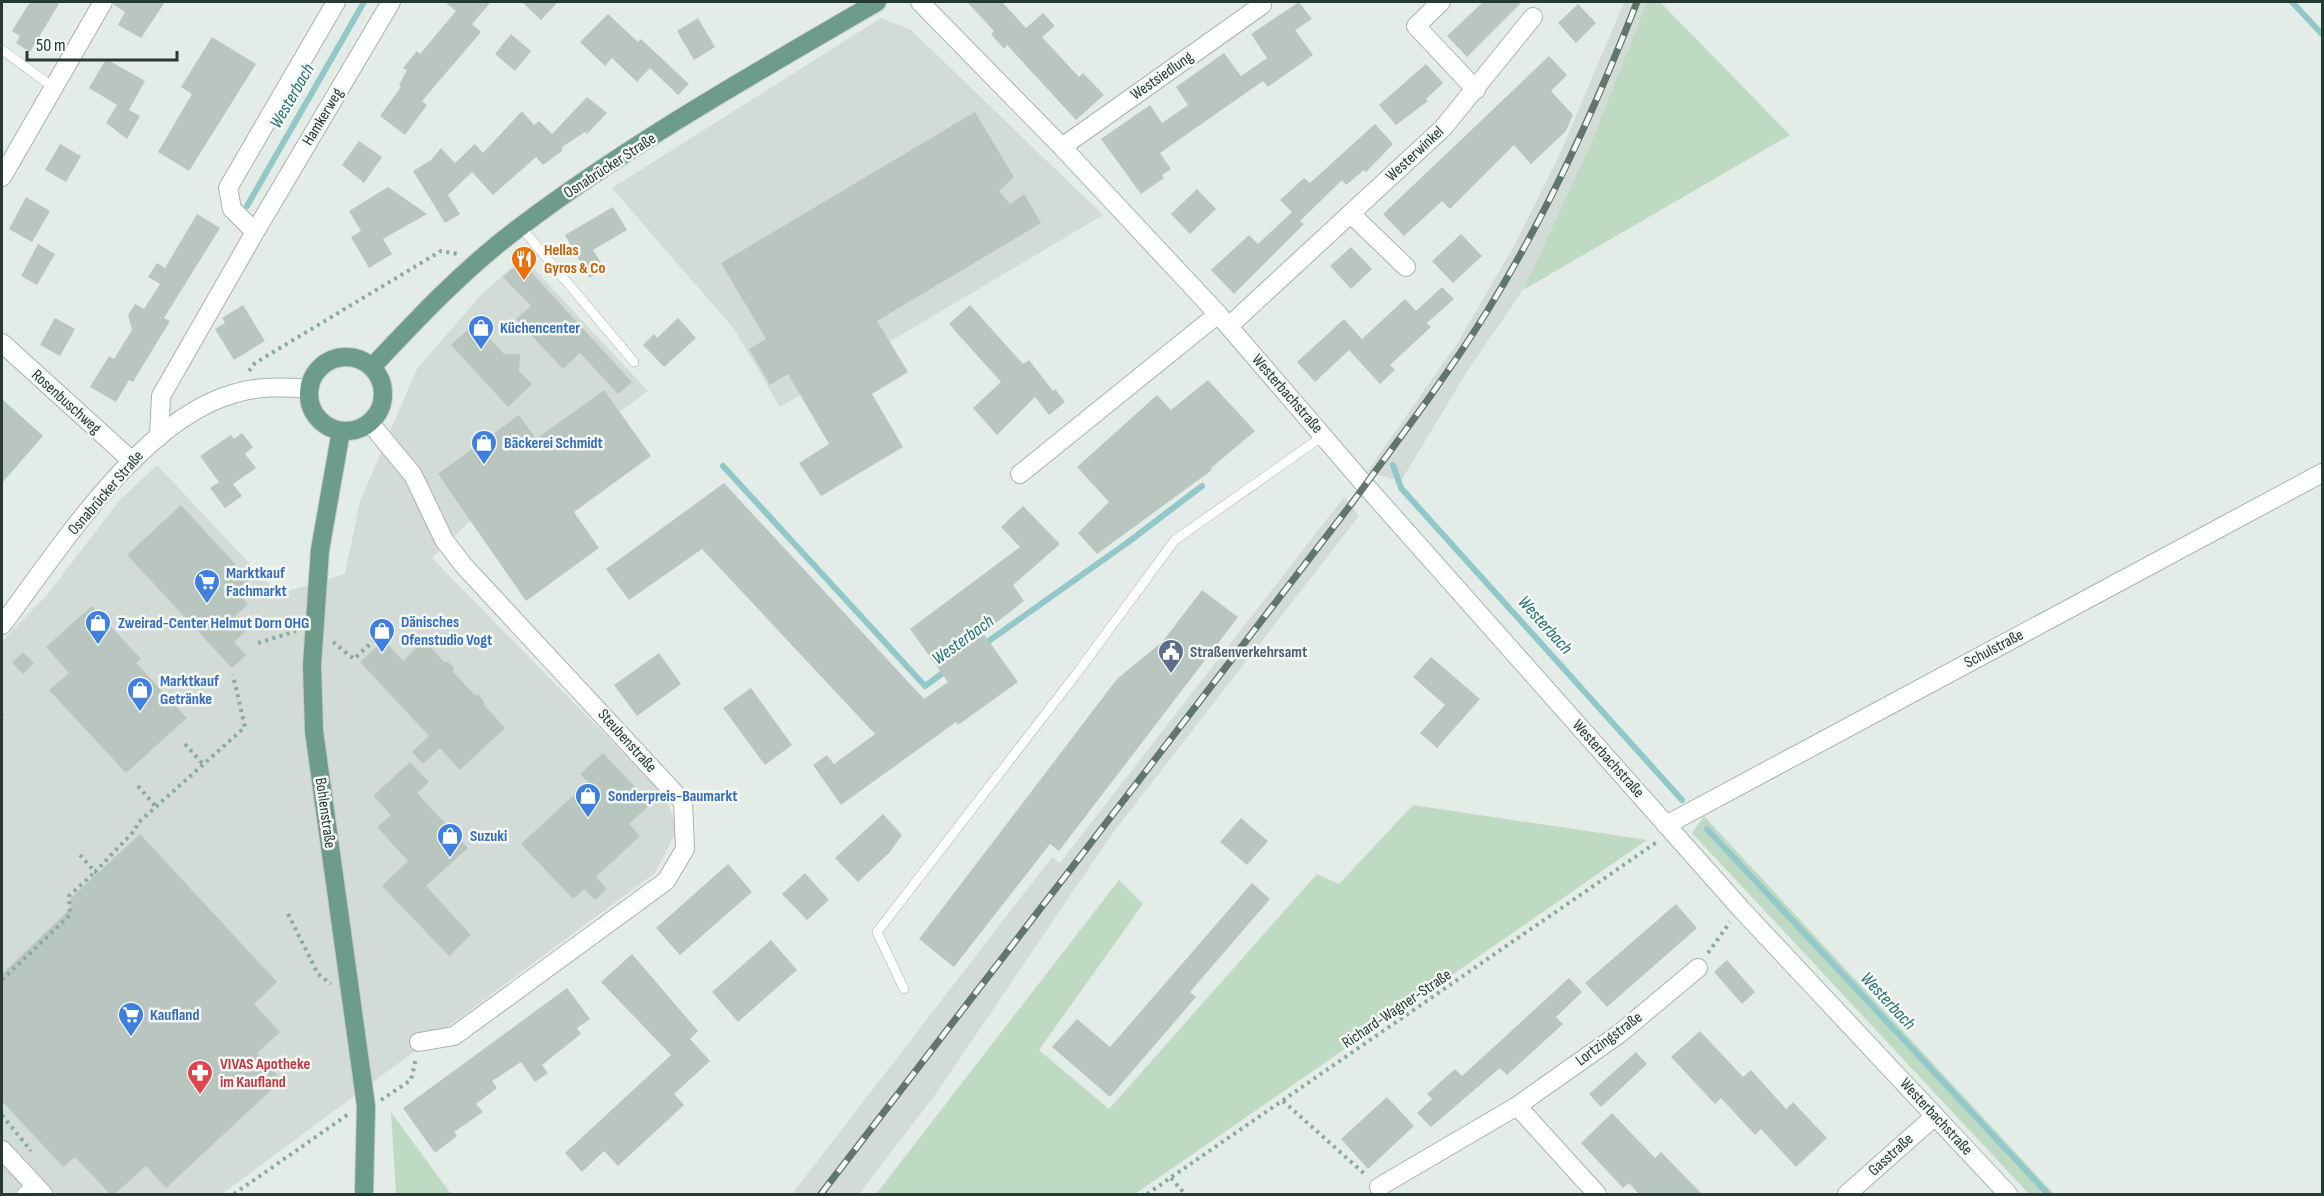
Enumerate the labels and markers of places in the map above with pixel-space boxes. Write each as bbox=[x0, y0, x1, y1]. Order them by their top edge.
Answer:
place label: Hellas Gyros & Co bbox=[544, 241, 605, 278]
restaurant icon: Hellas Gyros & Co bbox=[509, 244, 539, 282]
shop icon: Küchencenter bbox=[466, 313, 496, 351]
place label: Küchencenter bbox=[500, 319, 580, 338]
shop icon: Bäckerei Schmidt bbox=[469, 428, 499, 466]
place label: Bäckerei Schmidt bbox=[504, 434, 603, 453]
place label: Marktkauf Fachmarkt bbox=[226, 564, 287, 601]
supermarket icon: Marktkauf Fachmarkt bbox=[192, 567, 222, 605]
shop icon: Zweirad-Center Helmut Dorn OHG bbox=[83, 608, 113, 646]
place label: Dänisches Ofenstudio Vogt bbox=[401, 613, 492, 650]
place label: Zweirad-Center Helmut Dorn OHG bbox=[118, 614, 310, 633]
shop icon: Dänisches Ofenstudio Vogt bbox=[367, 616, 397, 654]
public building icon: Straßenverkehrsamt bbox=[1156, 637, 1186, 675]
place label: Straßenverkehrsamt bbox=[1190, 643, 1307, 662]
place label: Marktkauf Getränke bbox=[160, 672, 220, 709]
shop icon: Marktkauf Getränke bbox=[125, 675, 155, 713]
shop icon: Sonderpreis-Baumarkt bbox=[573, 781, 603, 819]
place label: Sonderpreis-Baumarkt bbox=[608, 787, 738, 806]
shop icon: Suzuki bbox=[435, 821, 465, 859]
place label: Suzuki bbox=[470, 827, 507, 846]
supermarket icon: Kaufland bbox=[116, 1000, 146, 1038]
place label: Kaufland bbox=[150, 1006, 199, 1025]
place label: VIVAS Apotheke im Kaufland bbox=[220, 1055, 310, 1092]
pharmacy icon: VIVAS Apotheke im Kaufland bbox=[185, 1058, 215, 1096]

